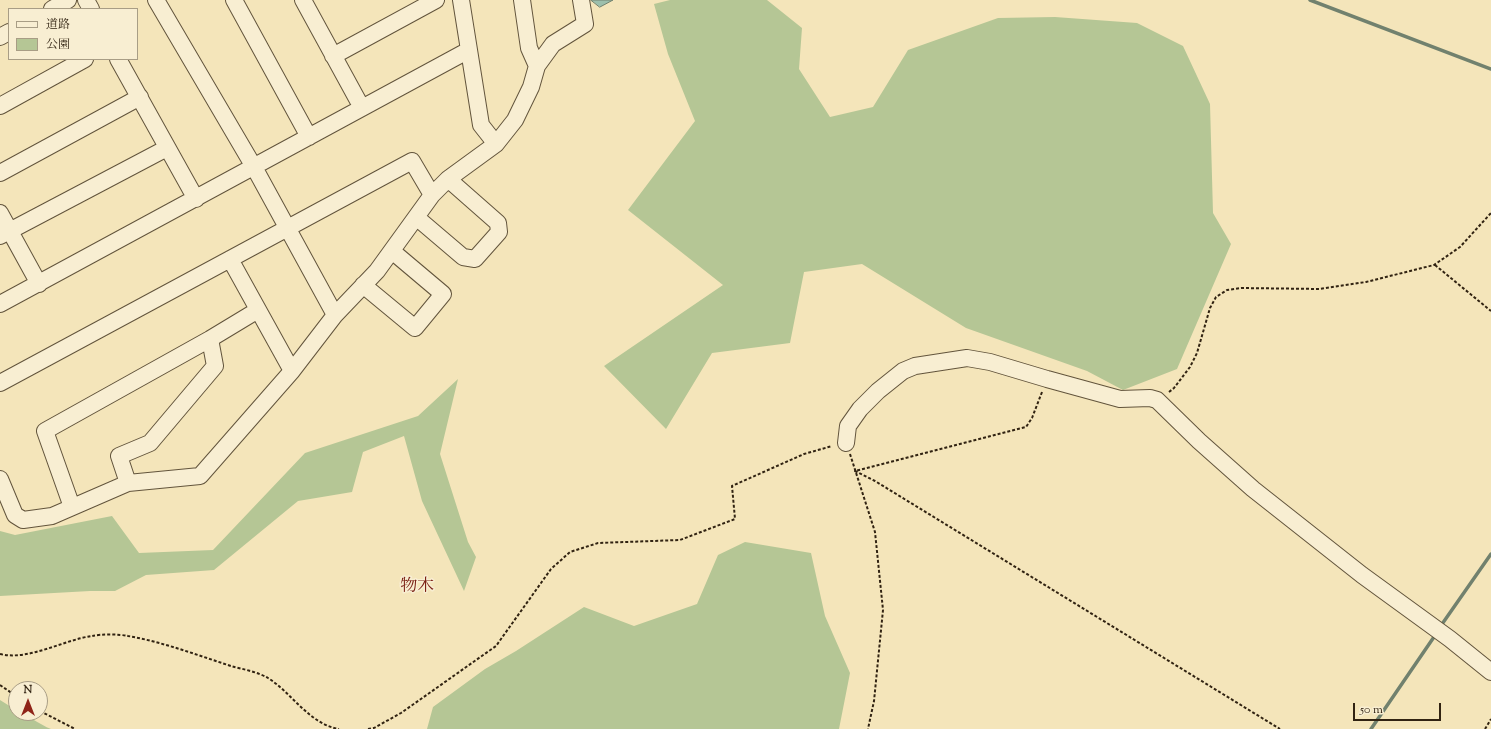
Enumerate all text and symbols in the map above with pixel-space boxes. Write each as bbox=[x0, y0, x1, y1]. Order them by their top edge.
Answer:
legend bbox=[8, 8, 138, 60]
text: 道路 bbox=[46, 16, 70, 34]
text: 公園 bbox=[46, 36, 70, 54]
district label: 物木 bbox=[400, 578, 434, 598]
north arrow bbox=[8, 681, 48, 721]
text: N bbox=[24, 682, 32, 698]
scale bar bbox=[1355, 695, 1443, 721]
text: 50 m bbox=[1360, 701, 1383, 719]

